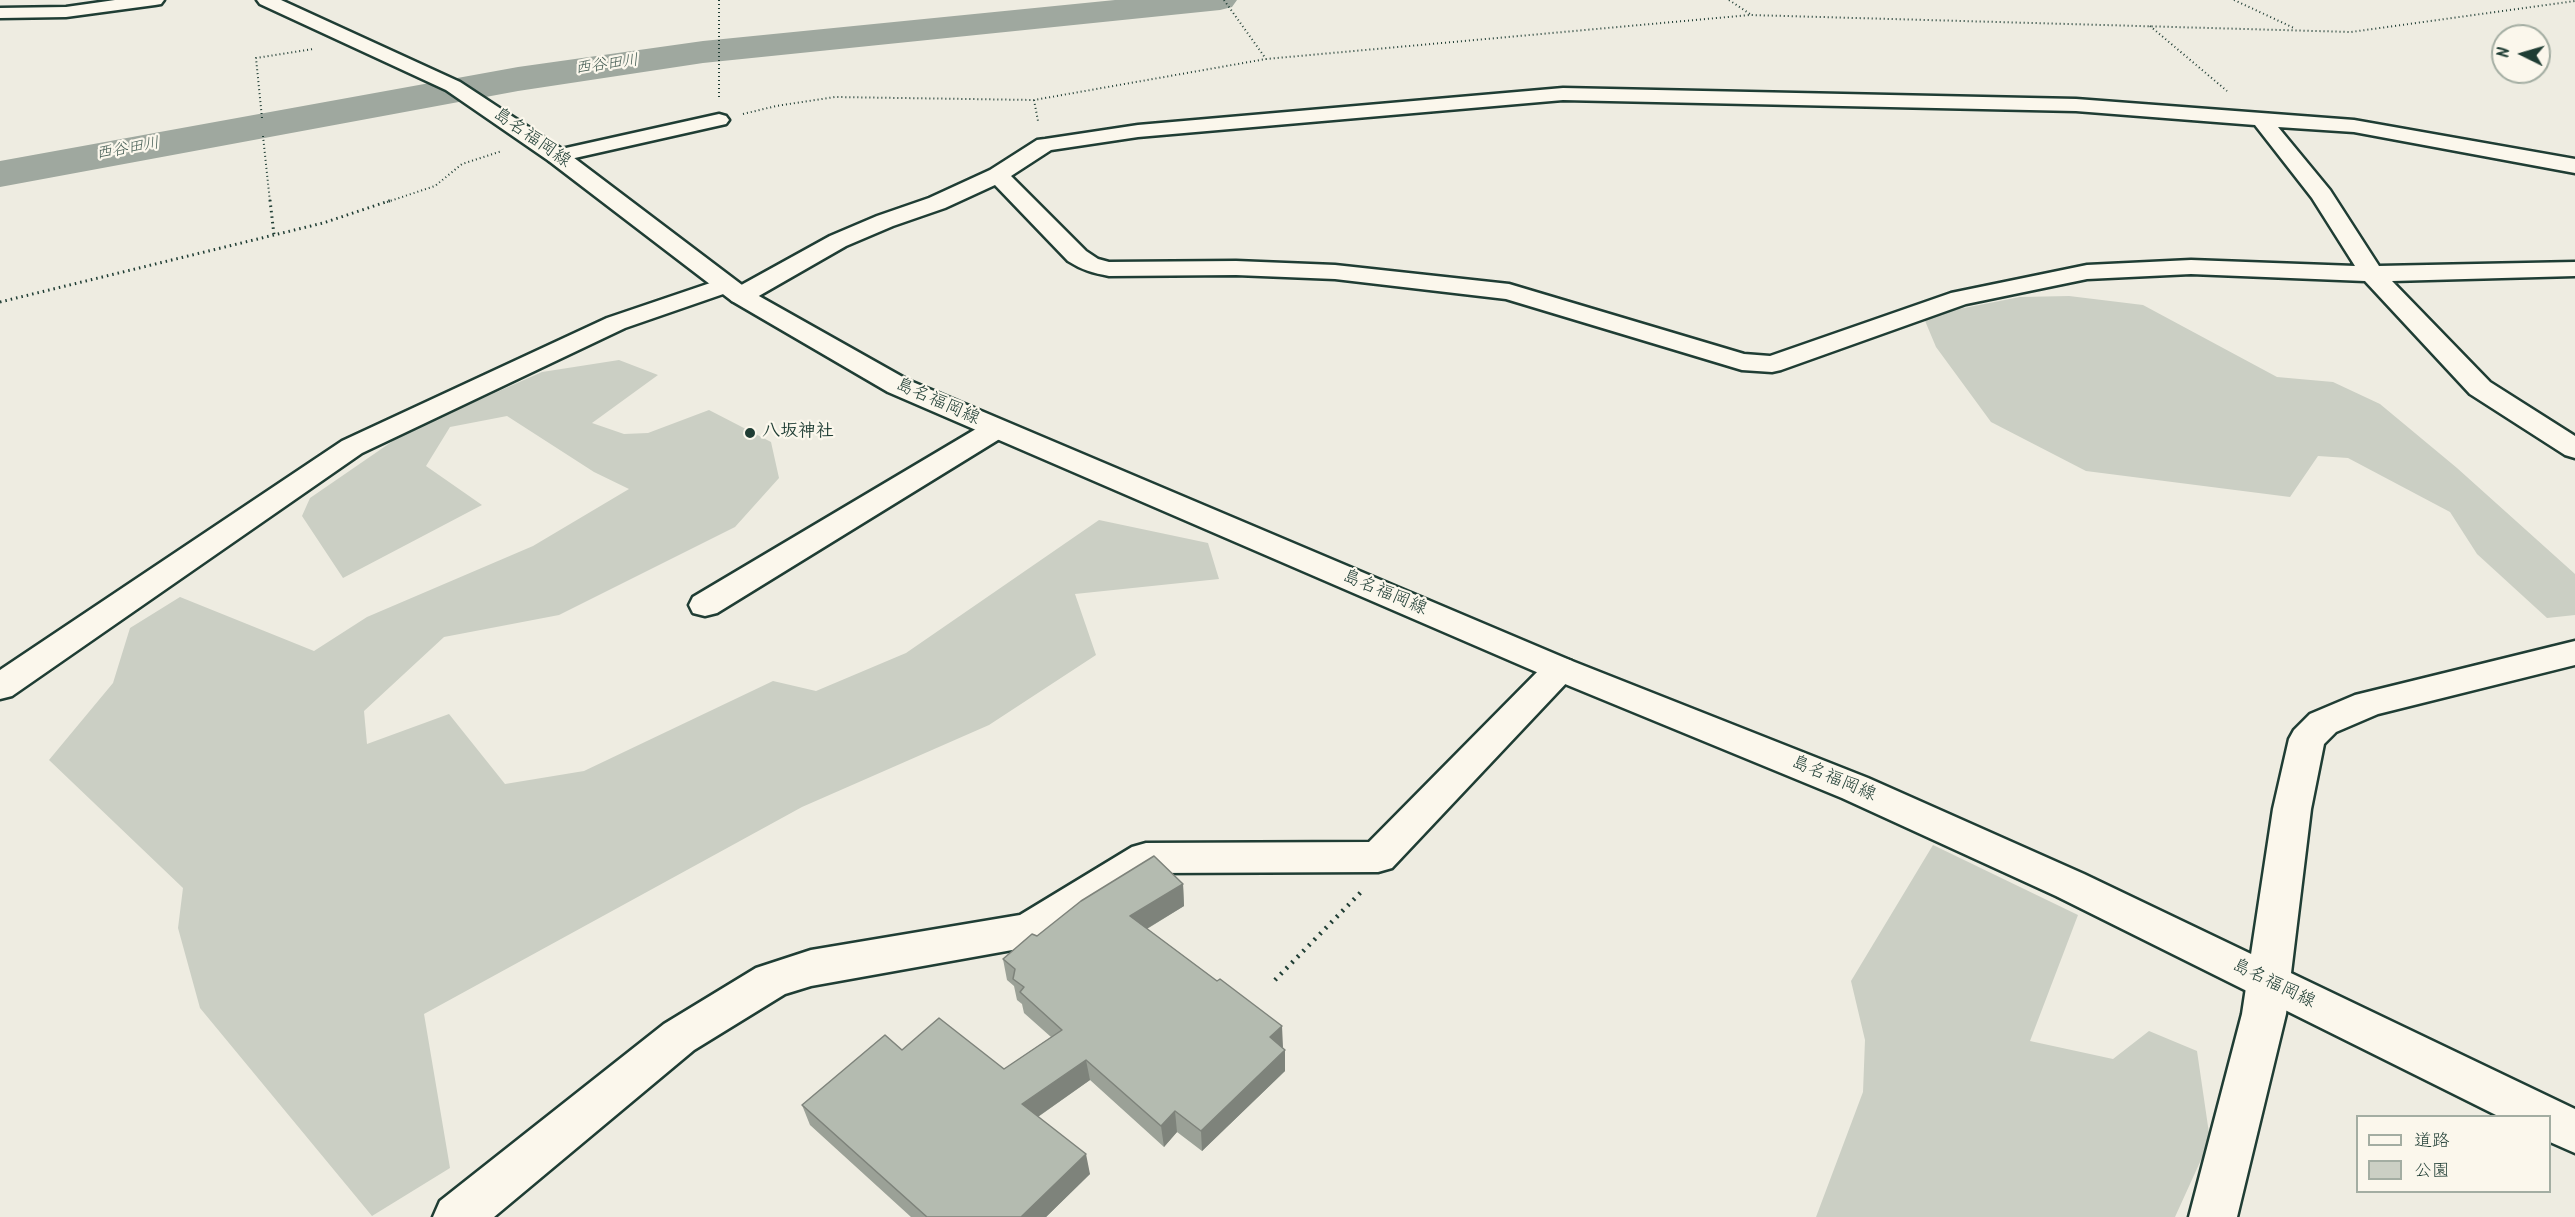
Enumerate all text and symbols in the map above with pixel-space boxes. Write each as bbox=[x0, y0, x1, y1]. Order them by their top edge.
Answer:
north arrow bbox=[2491, 24, 2551, 84]
text: N bbox=[2492, 46, 2517, 59]
water label: 西谷田川 bbox=[574, 52, 640, 80]
street label: 島名福岡線 bbox=[488, 104, 574, 174]
water label: 西谷田川 bbox=[95, 135, 161, 165]
street label: 島名福岡線 bbox=[891, 375, 983, 431]
place label: 八坂神社 bbox=[762, 422, 834, 444]
marker: 八坂神社 bbox=[743, 426, 757, 440]
street label: 島名福岡線 bbox=[1338, 566, 1430, 622]
street label: 島名福岡線 bbox=[1787, 752, 1879, 808]
street label: 島名福岡線 bbox=[2228, 956, 2318, 1014]
legend bbox=[2356, 1115, 2551, 1193]
text: 道路 bbox=[2414, 1127, 2450, 1156]
text: 公園 bbox=[2414, 1157, 2450, 1186]

